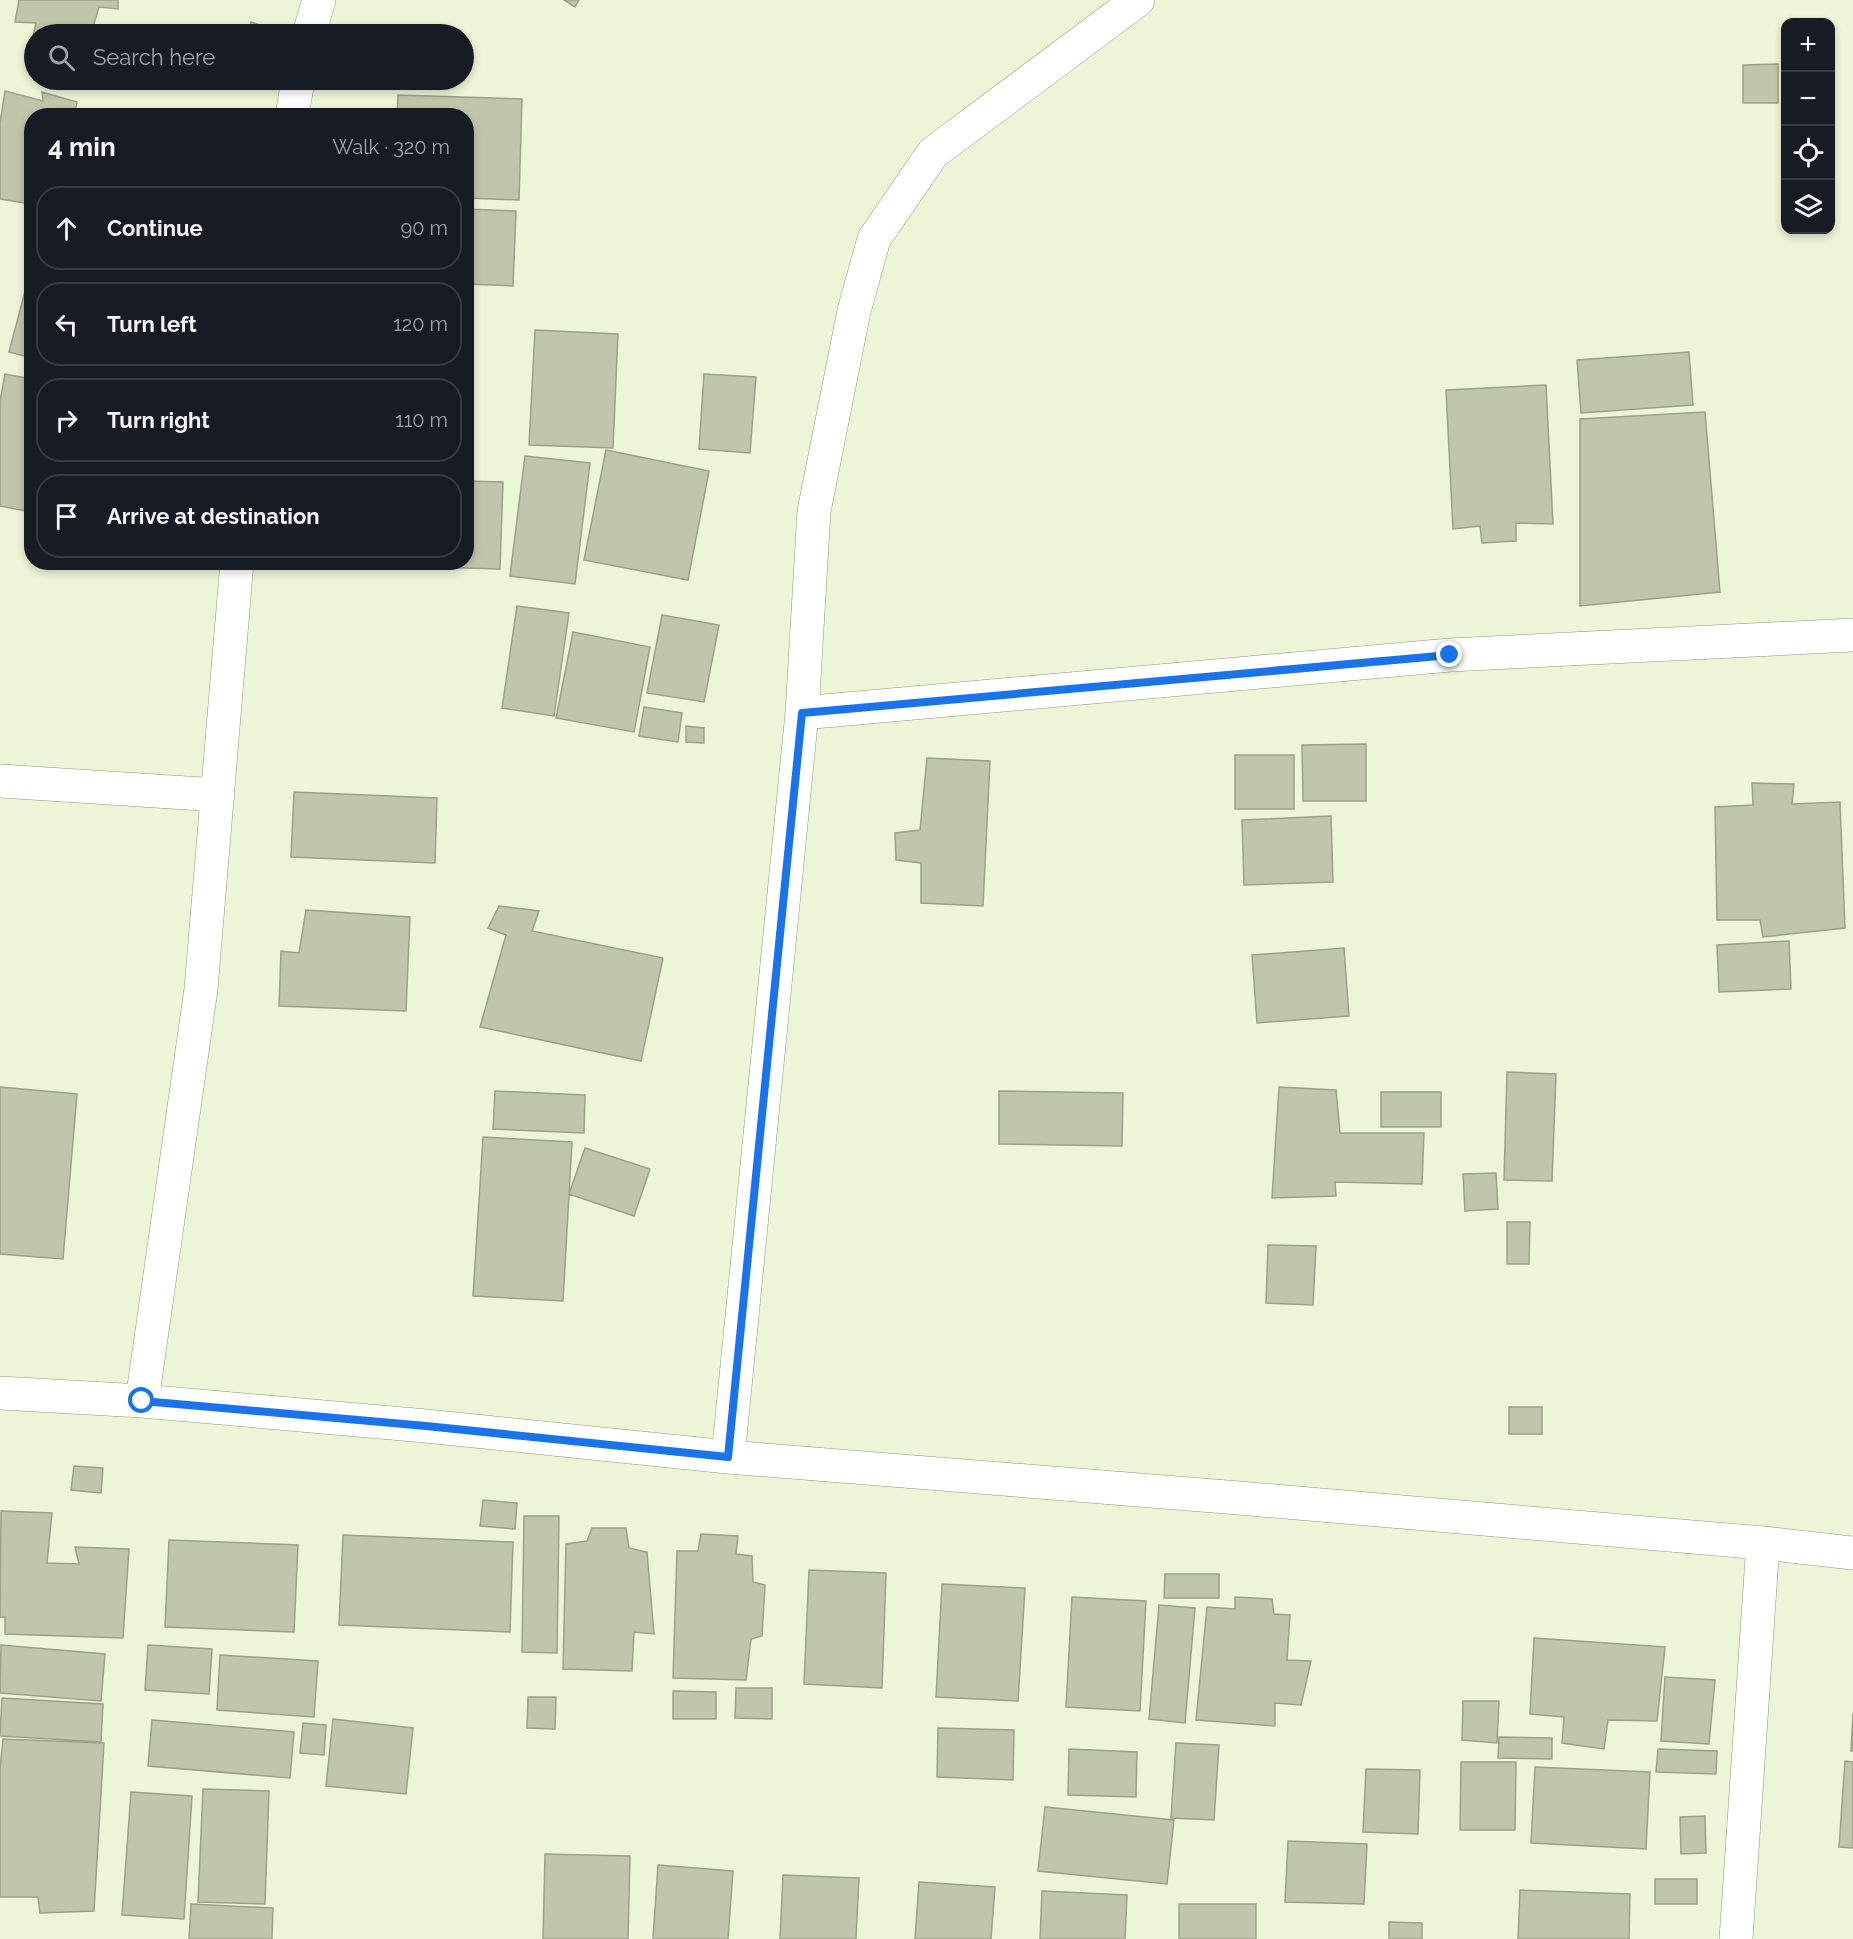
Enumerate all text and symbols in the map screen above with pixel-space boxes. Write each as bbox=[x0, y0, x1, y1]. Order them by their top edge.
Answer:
map controls bbox=[1781, 18, 1835, 234]
button: + bbox=[1781, 18, 1835, 72]
search box bbox=[24, 24, 474, 90]
icon: search bbox=[45, 41, 78, 74]
text: Search here bbox=[93, 44, 215, 70]
button: − bbox=[1781, 72, 1835, 126]
button: locate bbox=[1781, 126, 1835, 180]
text: 4 min bbox=[48, 132, 116, 162]
text: Walk · 320 m bbox=[332, 135, 450, 159]
button: layers bbox=[1781, 180, 1835, 234]
icon: ahead bbox=[50, 212, 83, 245]
text: Continue bbox=[107, 215, 203, 241]
text: 90 m bbox=[401, 216, 448, 240]
icon: left bbox=[50, 308, 83, 341]
text: Turn left bbox=[107, 311, 197, 337]
text: 120 m bbox=[393, 312, 448, 336]
icon: right bbox=[50, 404, 83, 437]
text: Turn right bbox=[107, 407, 210, 433]
text: 110 m bbox=[395, 408, 448, 432]
icon: arrive bbox=[50, 500, 83, 533]
text: Arrive at destination bbox=[107, 503, 320, 529]
route end bbox=[1436, 641, 1462, 667]
route start bbox=[128, 1387, 154, 1413]

